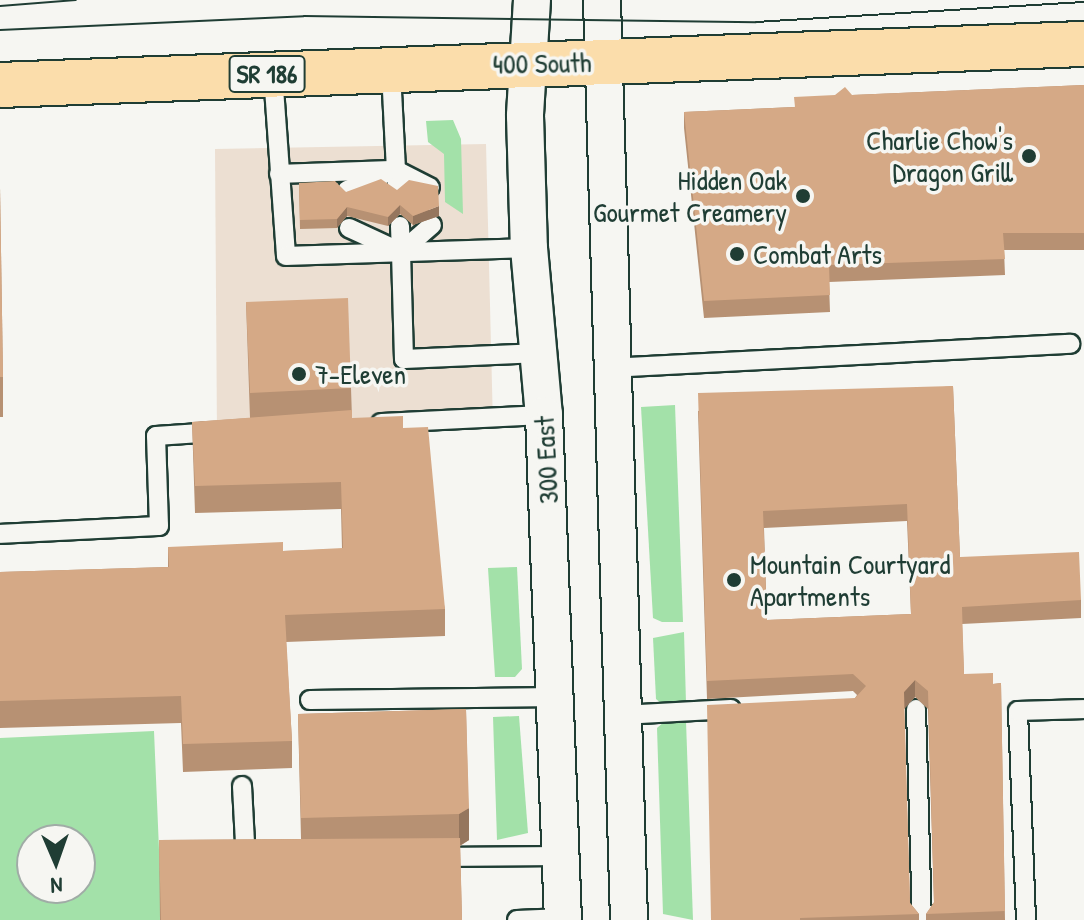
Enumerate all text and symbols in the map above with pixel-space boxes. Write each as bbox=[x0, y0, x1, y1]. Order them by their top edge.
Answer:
street label: 400 South bbox=[492, 45, 592, 81]
road number: SR 186 bbox=[227, 52, 307, 96]
place label: Charlie Chow's Dragon Grill bbox=[866, 123, 1013, 189]
marker: Charlie Chow's Dragon Grill bbox=[1020, 147, 1038, 165]
place label: Hidden Oak Gourmet Creamery bbox=[593, 163, 787, 229]
marker: Hidden Oak Gourmet Creamery bbox=[794, 187, 812, 205]
place label: Combat Arts bbox=[753, 237, 882, 271]
marker: Combat Arts bbox=[728, 245, 746, 263]
place label: 7-Eleven bbox=[315, 357, 406, 391]
marker: 7-Eleven bbox=[290, 365, 308, 383]
street label: 300 East bbox=[527, 415, 565, 505]
place label: Mountain Courtyard Apartments bbox=[750, 547, 951, 613]
marker: Mountain Courtyard Apartments bbox=[725, 571, 743, 589]
north arrow bbox=[16, 824, 96, 904]
text: N bbox=[50, 871, 63, 901]

